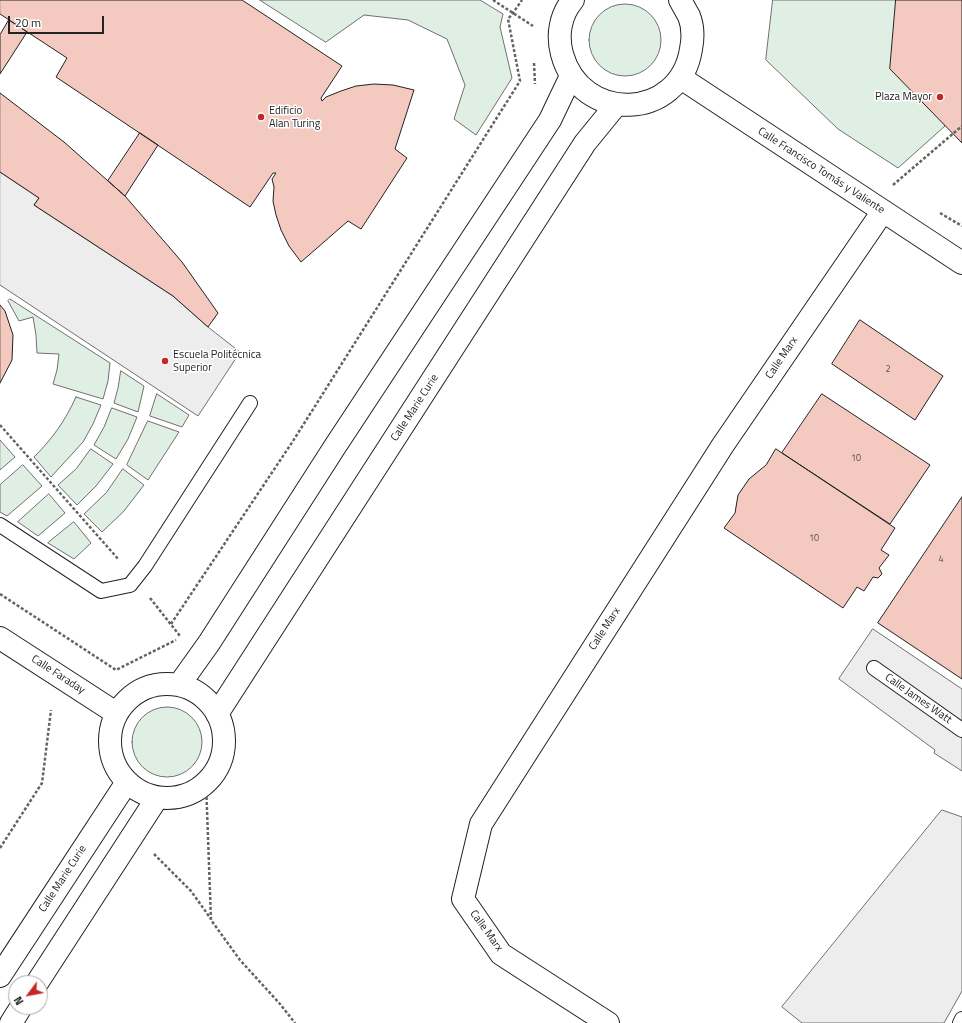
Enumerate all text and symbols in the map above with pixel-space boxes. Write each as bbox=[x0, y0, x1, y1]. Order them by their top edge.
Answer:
scale bar bbox=[10, 8, 106, 34]
text: 20 m bbox=[15, 13, 41, 32]
place label: Plaza Mayor bbox=[875, 90, 932, 104]
marker: Plaza Mayor bbox=[935, 92, 945, 102]
place label: Edificio Alan Turing bbox=[269, 104, 320, 130]
marker: Edificio Alan Turing bbox=[256, 112, 266, 122]
street label: Calle Francisco Tomás y Valiente bbox=[755, 125, 887, 217]
street label: Calle Marx bbox=[763, 334, 801, 382]
place label: Escuela Politécnica Superior bbox=[173, 348, 261, 374]
marker: Escuela Politécnica Superior bbox=[160, 356, 170, 366]
house number: 2 bbox=[885, 365, 891, 375]
street label: Calle Marie Curie bbox=[389, 372, 441, 444]
house number: 10 bbox=[851, 454, 861, 464]
house number: 10 bbox=[809, 534, 819, 544]
house number: 4 bbox=[938, 555, 944, 565]
street label: Calle Marx bbox=[586, 605, 624, 653]
street label: Calle Faraday bbox=[29, 653, 87, 697]
street label: Calle James Watt bbox=[882, 671, 954, 727]
street label: Calle Marie Curie bbox=[37, 843, 89, 915]
street label: Calle Marx bbox=[467, 908, 505, 954]
north arrow bbox=[8, 975, 48, 1015]
text: N bbox=[10, 993, 27, 1008]

